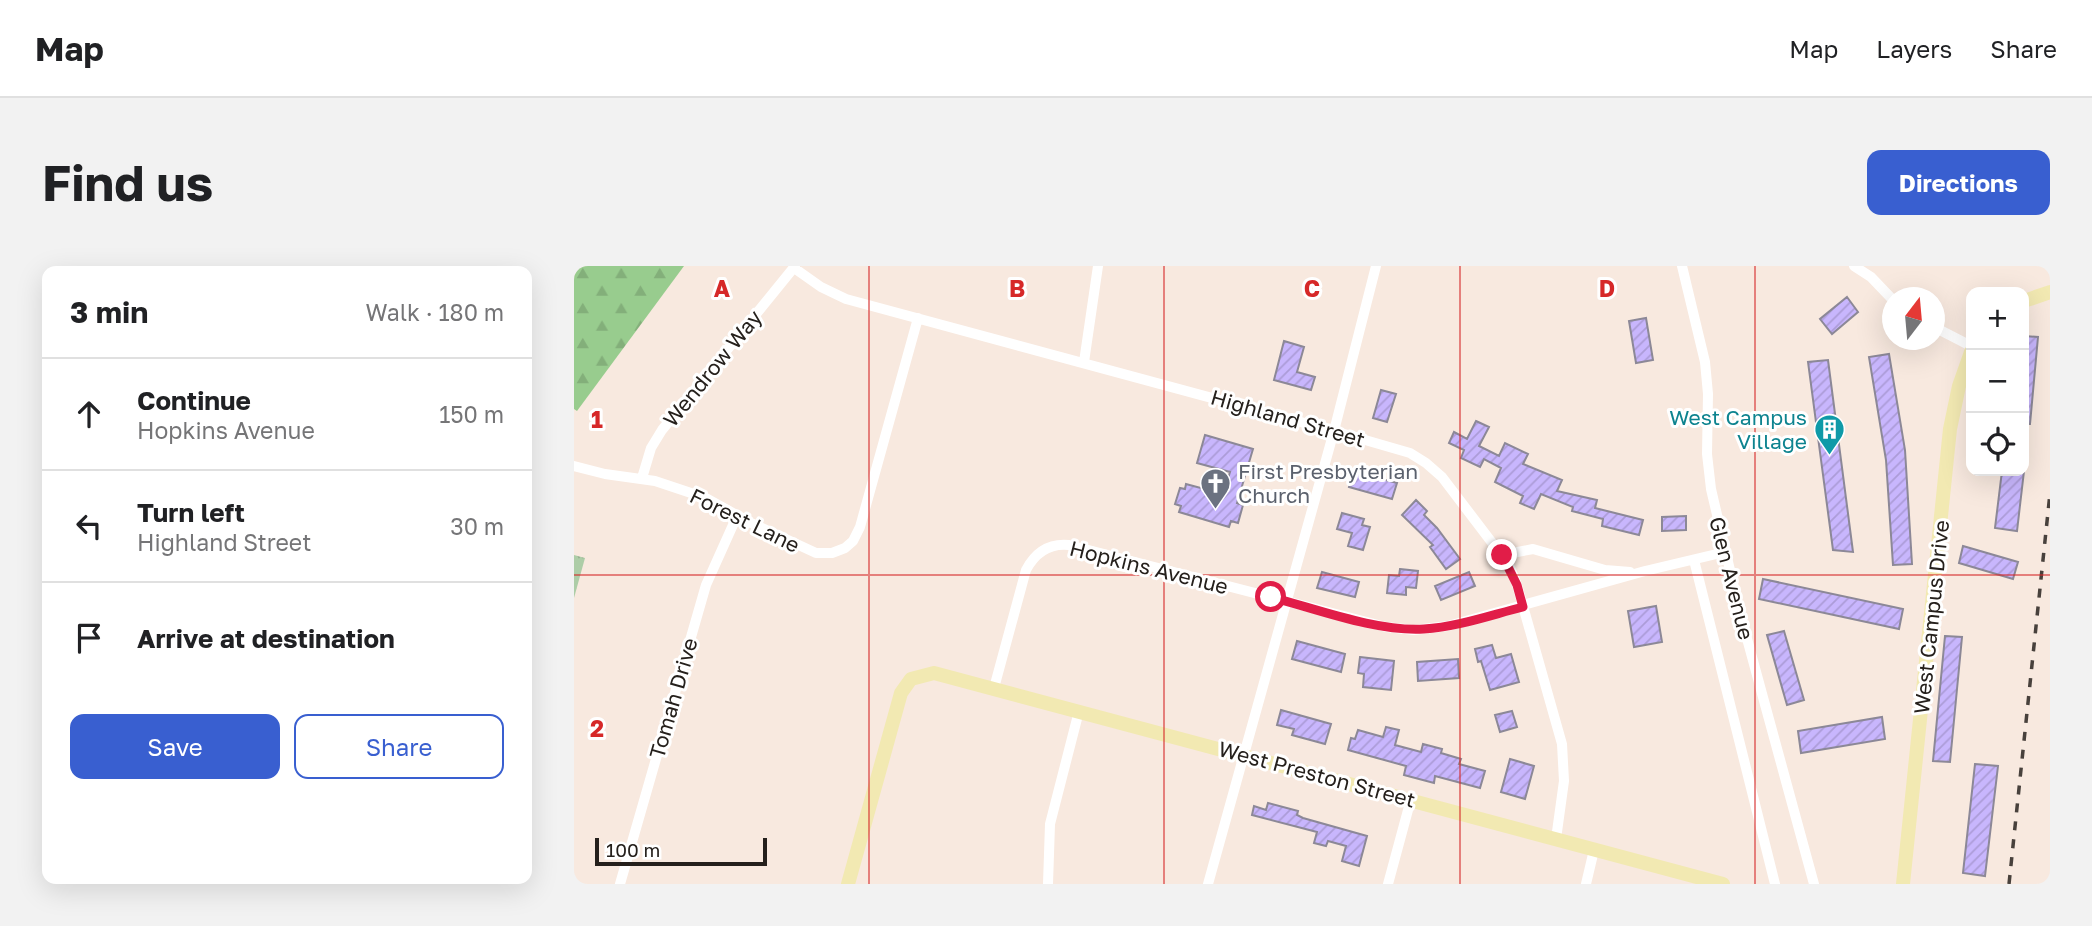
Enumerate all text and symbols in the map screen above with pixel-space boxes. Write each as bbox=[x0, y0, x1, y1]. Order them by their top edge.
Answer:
text: Map bbox=[35, 29, 104, 68]
text: Map bbox=[1789, 34, 1838, 63]
text: Layers bbox=[1876, 34, 1952, 63]
text: Share bbox=[1990, 34, 2057, 63]
button: Directions bbox=[1867, 150, 2050, 215]
text: Find us bbox=[42, 153, 213, 212]
text: A bbox=[714, 274, 731, 302]
text: B bbox=[1009, 274, 1025, 302]
text: C bbox=[1304, 274, 1320, 302]
text: D bbox=[1599, 274, 1615, 302]
north arrow bbox=[1882, 287, 1945, 350]
map controls bbox=[1966, 287, 2029, 476]
button: + bbox=[1966, 287, 2029, 350]
text: 3 min bbox=[70, 294, 148, 330]
text: Walk · 180 m bbox=[366, 298, 504, 326]
street label: Wendrow Way bbox=[657, 304, 767, 432]
button: − bbox=[1966, 350, 2029, 413]
street label: Highland Street bbox=[1208, 384, 1368, 452]
text: Continue bbox=[137, 385, 251, 416]
icon: ahead bbox=[70, 395, 108, 433]
text: 150 m bbox=[439, 400, 504, 428]
place label: West Campus Village bbox=[1669, 404, 1807, 454]
text: 1 bbox=[591, 405, 603, 433]
building icon: West Campus Village bbox=[1813, 412, 1847, 456]
button: locate bbox=[1966, 413, 2029, 476]
text: Hopkins Avenue bbox=[137, 416, 315, 444]
place label: First Presbyterian Church bbox=[1238, 458, 1418, 508]
church icon: First Presbyterian Church bbox=[1198, 466, 1232, 510]
street label: Forest Lane bbox=[686, 482, 804, 558]
text: Turn left bbox=[137, 497, 245, 528]
icon: left bbox=[70, 507, 108, 545]
text: 30 m bbox=[450, 512, 504, 540]
street label: Glen Avenue bbox=[1704, 514, 1760, 642]
street label: West Campus Drive bbox=[1908, 519, 1954, 715]
text: Highland Street bbox=[137, 528, 311, 556]
street label: Hopkins Avenue bbox=[1067, 535, 1231, 599]
route end bbox=[1486, 539, 1517, 570]
route start bbox=[1255, 581, 1286, 612]
icon: arrive bbox=[70, 619, 108, 657]
text: Arrive at destination bbox=[137, 623, 395, 654]
street label: Tomah Drive bbox=[643, 635, 703, 761]
button: Save bbox=[70, 714, 280, 779]
button: Share bbox=[294, 714, 504, 779]
text: 2 bbox=[590, 714, 604, 742]
street label: West Preston Street bbox=[1216, 735, 1418, 813]
scale bar bbox=[595, 835, 766, 867]
text: 100 m bbox=[606, 838, 660, 861]

